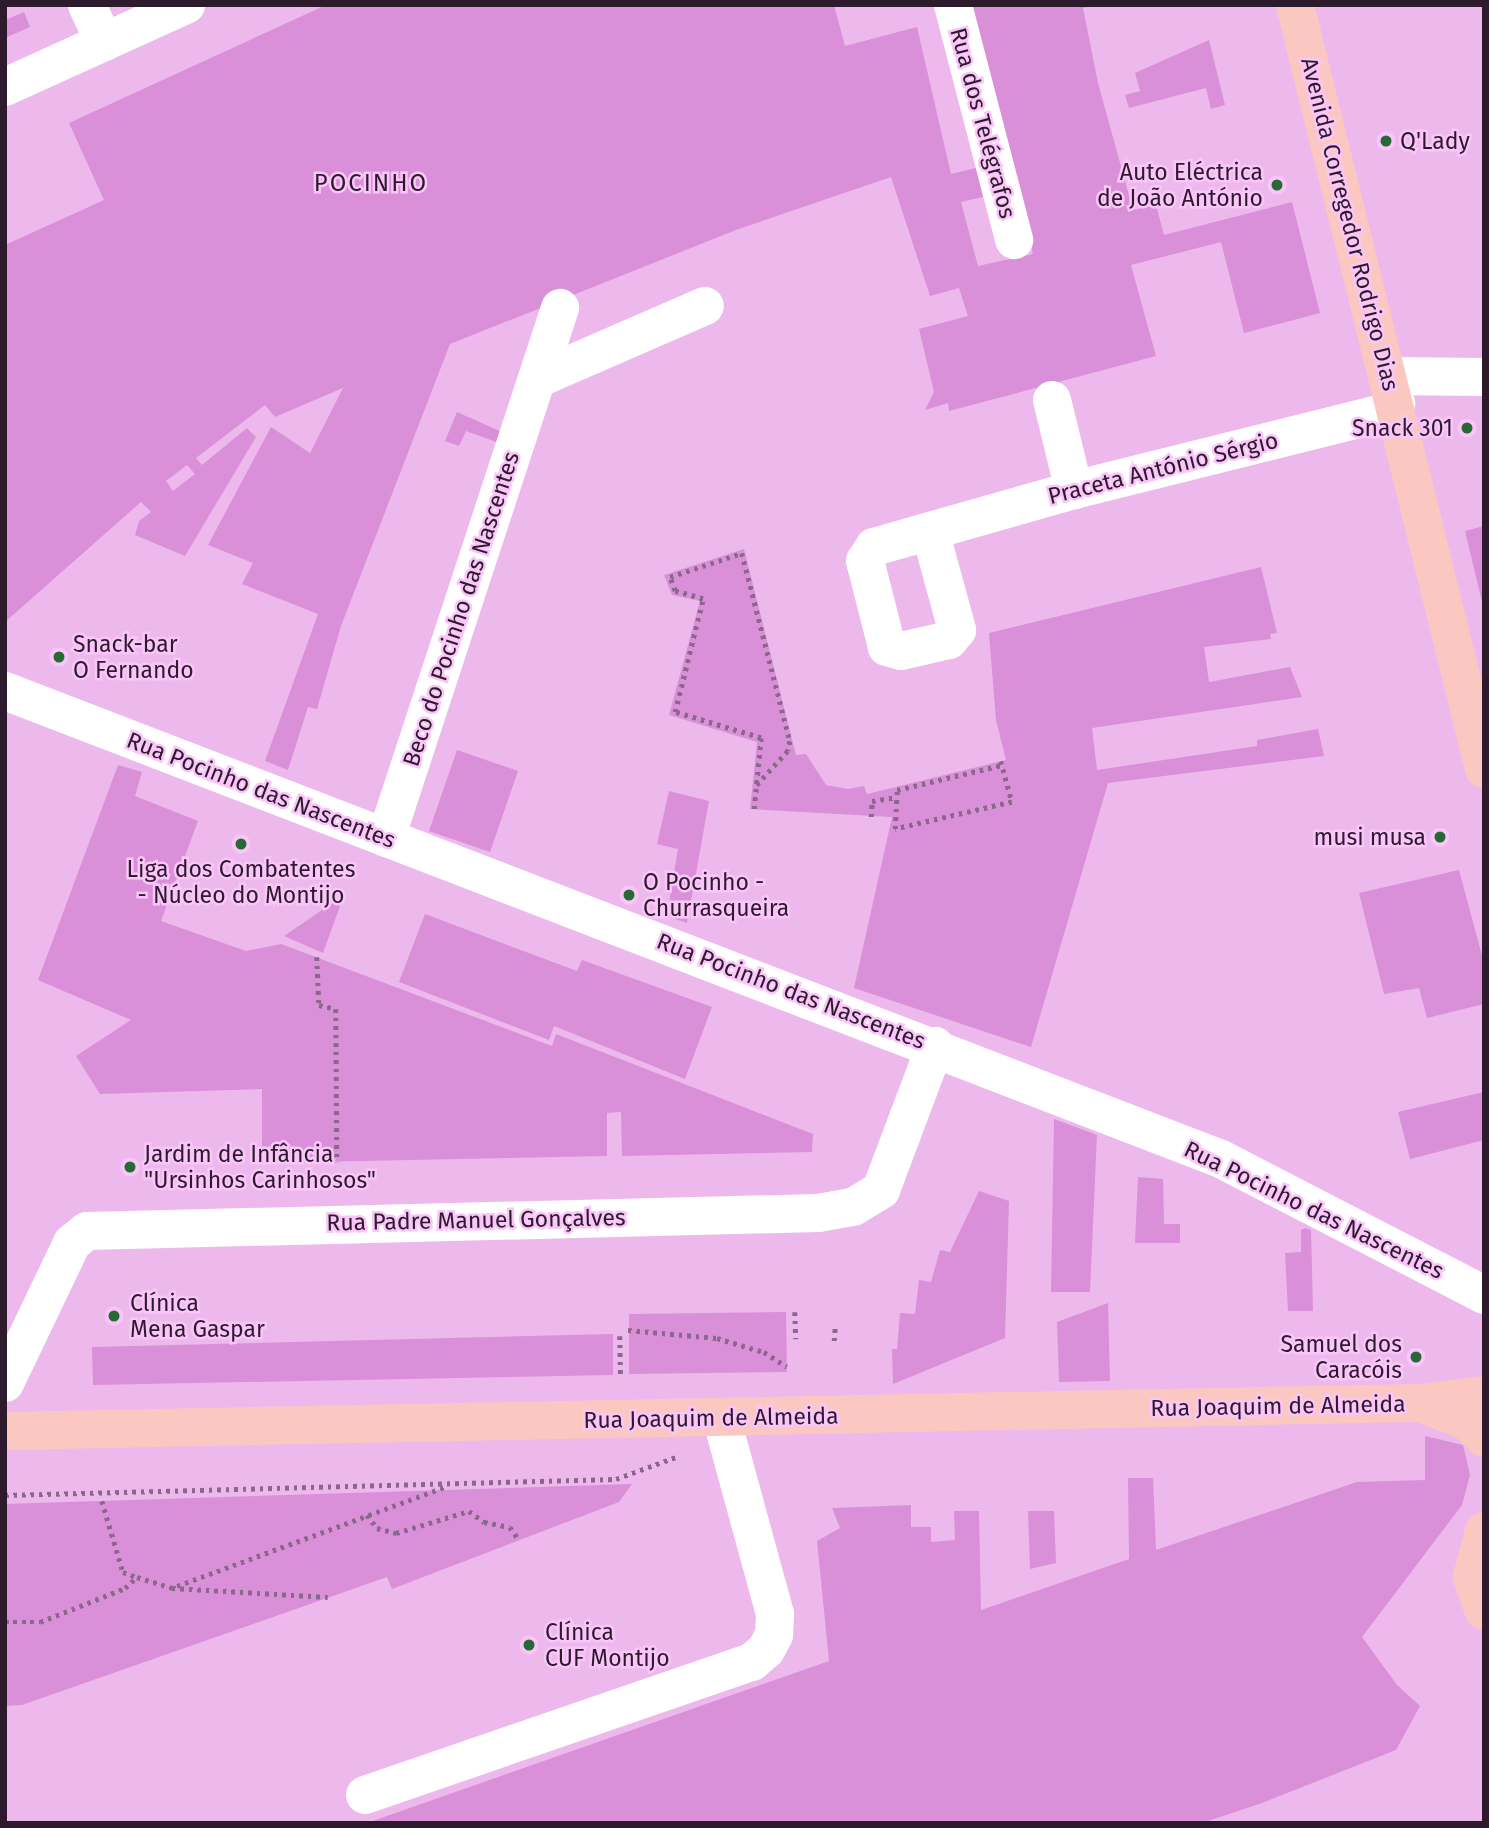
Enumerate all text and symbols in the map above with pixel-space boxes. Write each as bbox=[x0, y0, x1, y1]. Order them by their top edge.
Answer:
street label: Rua dos Telégrafos bbox=[944, 25, 1022, 221]
street label: Avenida Corregedor Rodrigo Dias bbox=[1295, 54, 1405, 394]
place label: Q'Lady bbox=[1400, 127, 1470, 155]
marker: Q'Lady bbox=[1378, 133, 1394, 149]
place label: Auto Eléctrica de João António bbox=[1097, 158, 1263, 212]
district label: POCINHO bbox=[315, 170, 427, 198]
marker: Auto Eléctrica de João António bbox=[1269, 177, 1285, 193]
place label: Snack 301 bbox=[1352, 414, 1453, 442]
marker: Snack 301 bbox=[1459, 420, 1475, 436]
street label: Praceta António Sérgio bbox=[1045, 426, 1281, 510]
street label: Beco do Pocinho das Nascentes bbox=[397, 448, 525, 770]
place label: Snack-bar O Fernando bbox=[73, 630, 194, 684]
marker: Snack-bar O Fernando bbox=[51, 649, 67, 665]
street label: Rua Pocinho das Nascentes bbox=[123, 726, 399, 854]
place label: musi musa bbox=[1313, 823, 1426, 851]
marker: musi musa bbox=[1432, 829, 1448, 845]
marker: Liga dos Combatentes - Núcleo do Montijo bbox=[233, 836, 249, 852]
place label: Liga dos Combatentes - Núcleo do Montijo bbox=[127, 855, 355, 909]
place label: O Pocinho - Churrasqueira bbox=[643, 868, 789, 922]
marker: O Pocinho - Churrasqueira bbox=[621, 887, 637, 903]
street label: Rua Pocinho das Nascentes bbox=[653, 927, 929, 1055]
street label: Rua Pocinho das Nascentes bbox=[1180, 1135, 1448, 1285]
place label: Jardim de Infância "Ursinhos Carinhosos" bbox=[144, 1140, 376, 1194]
marker: Jardim de Infância "Ursinhos Carinhosos" bbox=[122, 1159, 138, 1175]
street label: Rua Padre Manuel Gonçalves bbox=[326, 1204, 626, 1236]
place label: Clínica Mena Gaspar bbox=[130, 1289, 265, 1343]
marker: Clínica Mena Gaspar bbox=[104, 1306, 124, 1326]
place label: Samuel dos Caracóis bbox=[1281, 1330, 1402, 1384]
marker: Samuel dos Caracóis bbox=[1408, 1349, 1424, 1365]
street label: Rua Joaquim de Almeida bbox=[1150, 1390, 1406, 1422]
street label: Rua Joaquim de Almeida bbox=[583, 1402, 839, 1434]
place label: Clínica CUF Montijo bbox=[545, 1618, 670, 1672]
marker: Clínica CUF Montijo bbox=[519, 1635, 539, 1655]

